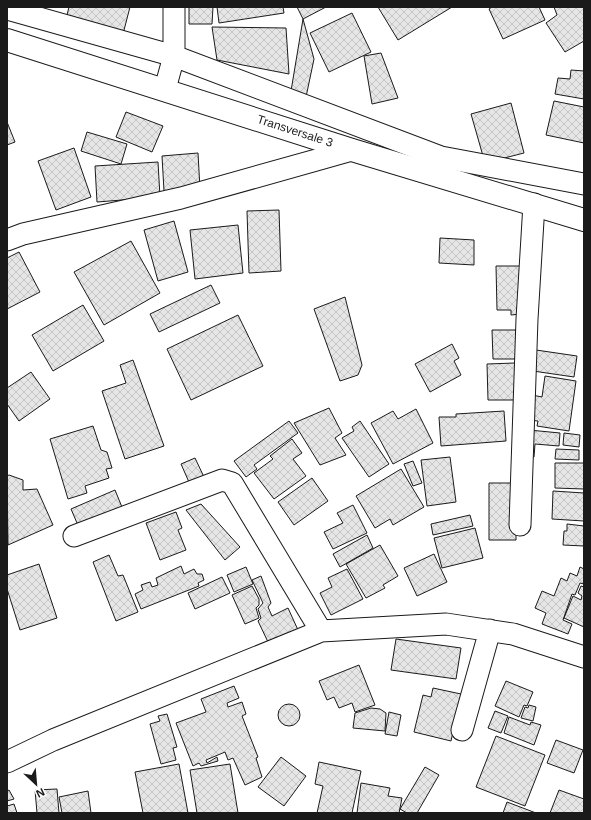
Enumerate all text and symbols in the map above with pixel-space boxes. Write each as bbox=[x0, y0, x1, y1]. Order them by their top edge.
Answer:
street label: Transversale 3 bbox=[255, 112, 335, 150]
north arrow bbox=[16, 764, 56, 804]
text: N bbox=[34, 786, 47, 800]

